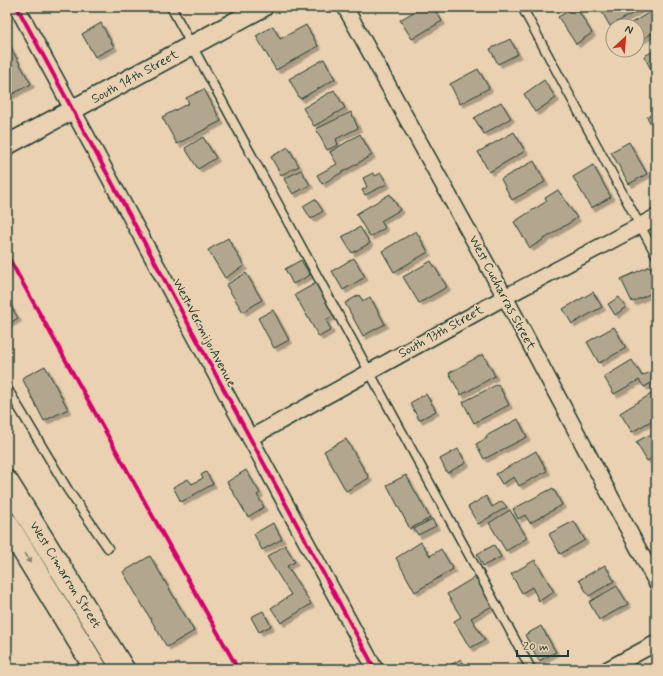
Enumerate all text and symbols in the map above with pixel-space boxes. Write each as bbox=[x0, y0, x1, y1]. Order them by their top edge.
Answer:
north arrow bbox=[605, 18, 645, 58]
text: N bbox=[623, 22, 635, 38]
street label: South 14th Street bbox=[88, 46, 182, 108]
street label: West Cucharras Street bbox=[465, 233, 540, 354]
street label: West Vermijo Avenue bbox=[168, 276, 240, 390]
street label: South 13th Street bbox=[395, 301, 487, 362]
street label: West Cimarron Street bbox=[25, 518, 105, 632]
one-way arrow bbox=[24, 552, 32, 564]
scale bar bbox=[517, 632, 568, 658]
text: 20 m bbox=[523, 639, 549, 655]

